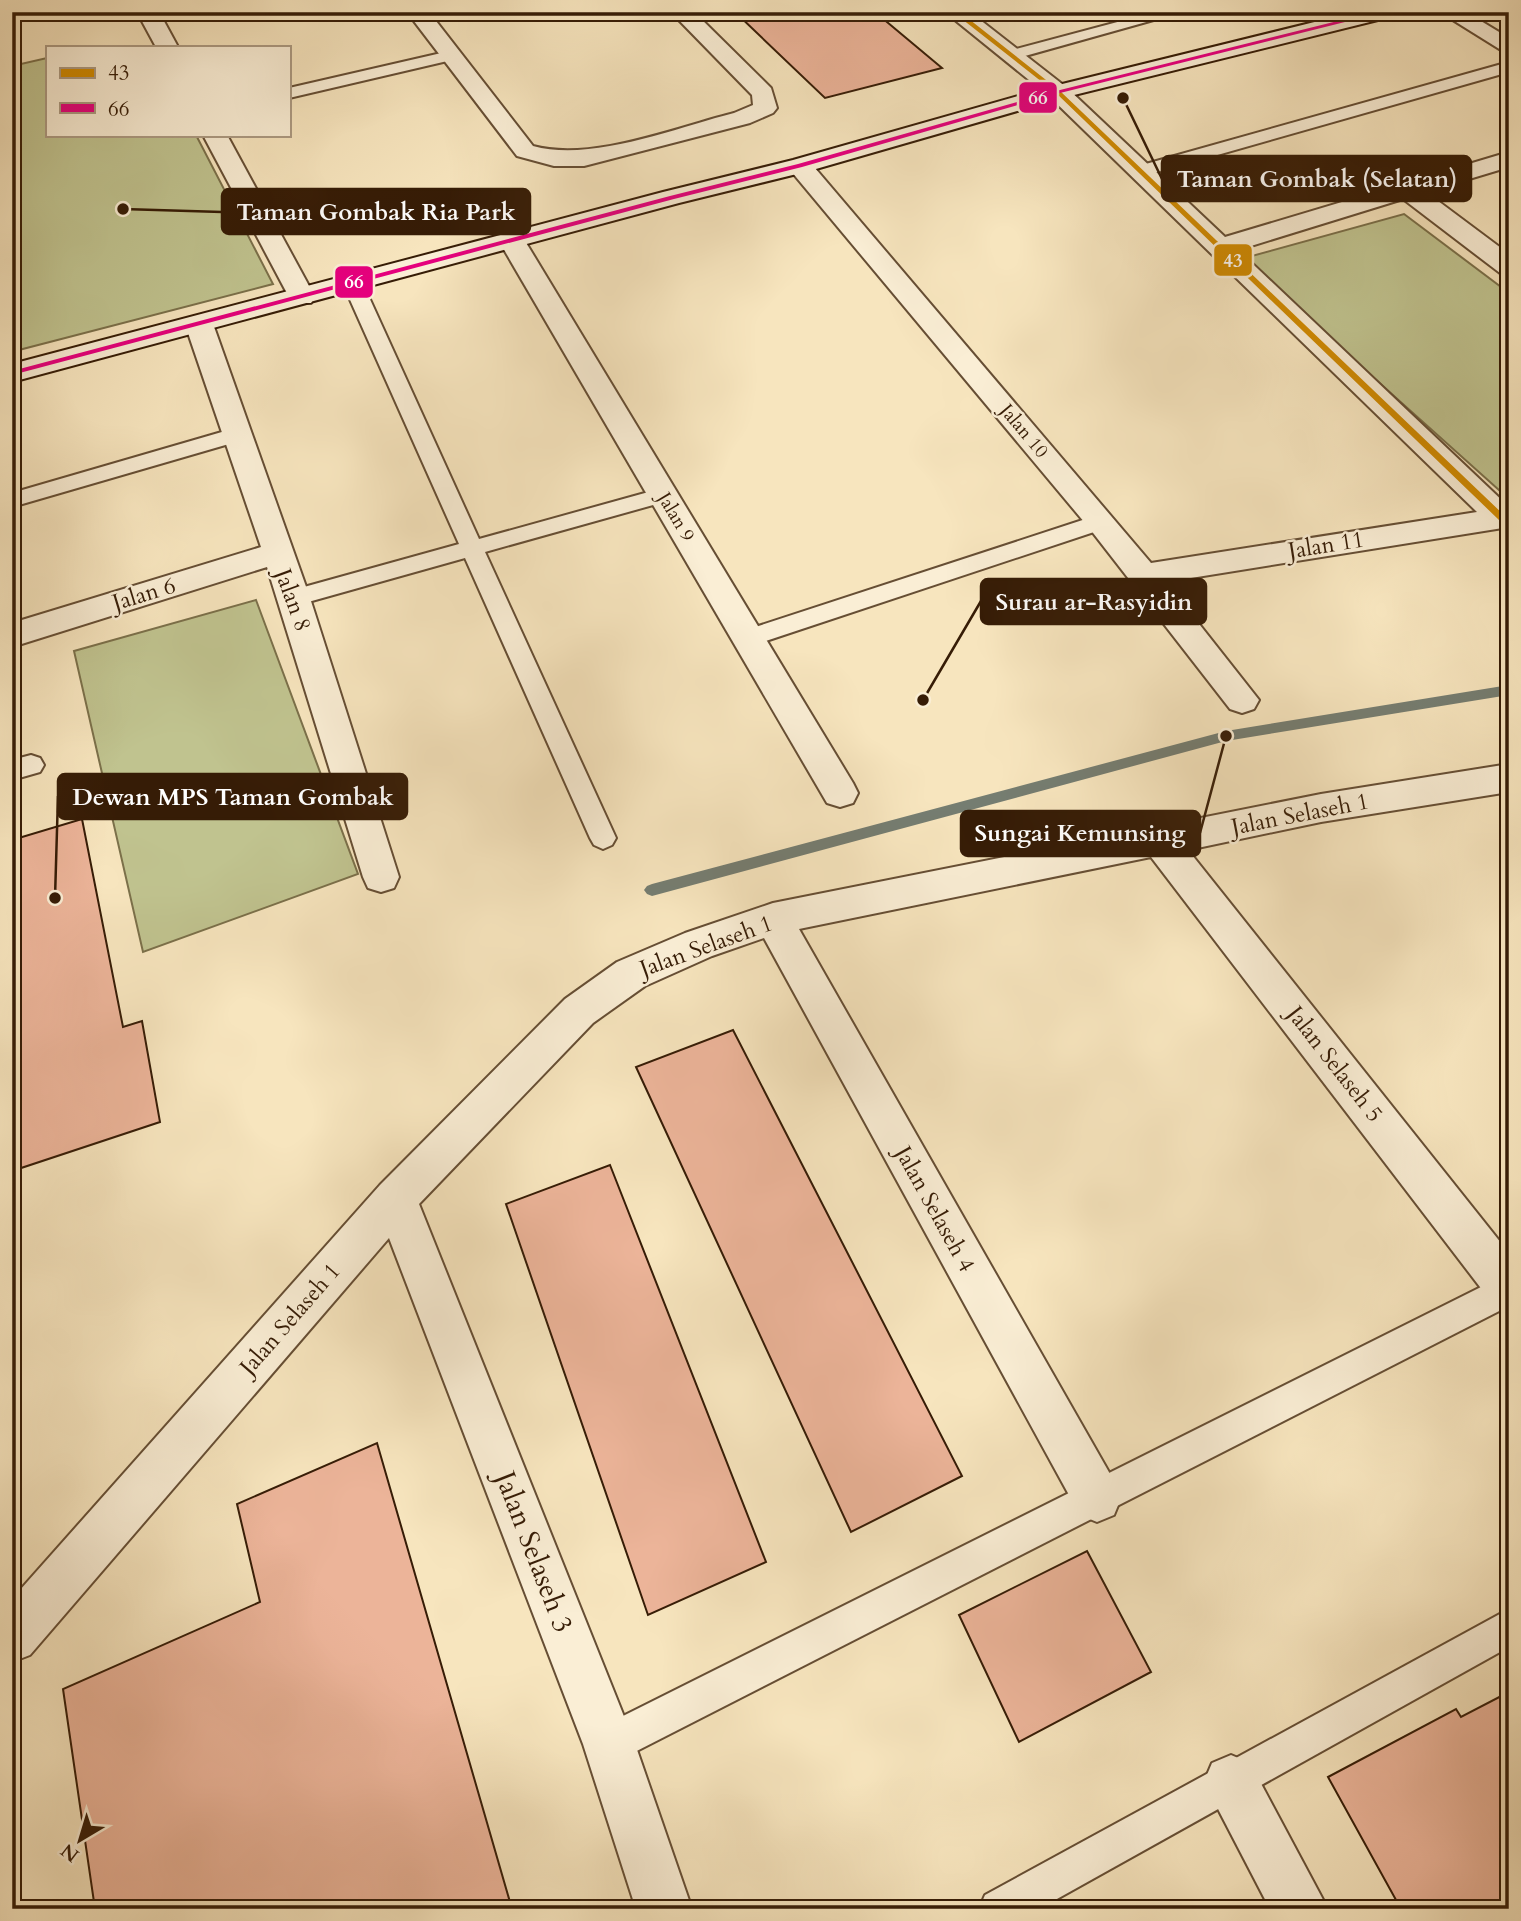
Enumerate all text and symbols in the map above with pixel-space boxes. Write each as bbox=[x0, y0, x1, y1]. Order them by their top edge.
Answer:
legend bbox=[46, 46, 290, 136]
text: 43 bbox=[108, 59, 130, 88]
line badge: 66 bbox=[1018, 81, 1058, 114]
text: 66 bbox=[1028, 85, 1048, 111]
text: 66 bbox=[108, 95, 130, 124]
callout: Taman Gombak (Selatan) bbox=[1162, 156, 1471, 201]
text: Taman Gombak (Selatan) bbox=[1177, 163, 1457, 196]
callout: Taman Gombak Ria Park bbox=[222, 189, 530, 234]
text: Taman Gombak Ria Park bbox=[236, 196, 516, 229]
line badge: 43 bbox=[1213, 243, 1253, 277]
text: 43 bbox=[1223, 248, 1243, 274]
line badge: 66 bbox=[334, 265, 374, 299]
text: 66 bbox=[344, 269, 364, 295]
street label: Jalan 10 bbox=[992, 396, 1054, 464]
street label: Jalan 9 bbox=[650, 485, 701, 547]
street label: Jalan 11 bbox=[1283, 524, 1366, 567]
street label: Jalan 8 bbox=[266, 562, 319, 636]
street label: Jalan 6 bbox=[106, 570, 179, 619]
callout: Surau ar-Rasyidin bbox=[981, 579, 1206, 624]
text: Surau ar-Rasyidin bbox=[996, 586, 1193, 619]
callout: Dewan MPS Taman Gombak bbox=[58, 774, 407, 819]
text: Dewan MPS Taman Gombak bbox=[72, 781, 394, 814]
street label: Jalan Selaseh 1 bbox=[1226, 785, 1371, 843]
callout: Sungai Kemunsing bbox=[961, 811, 1200, 856]
text: Sungai Kemunsing bbox=[975, 817, 1186, 850]
street label: Jalan Selaseh 1 bbox=[632, 908, 777, 985]
street label: Jalan Selaseh 5 bbox=[1278, 997, 1390, 1128]
street label: Jalan Selaseh 4 bbox=[886, 1138, 982, 1278]
street label: Jalan Selaseh 1 bbox=[231, 1256, 347, 1384]
street label: Jalan Selaseh 3 bbox=[484, 1462, 582, 1638]
north arrow bbox=[46, 1806, 116, 1876]
text: N bbox=[55, 1837, 85, 1868]

